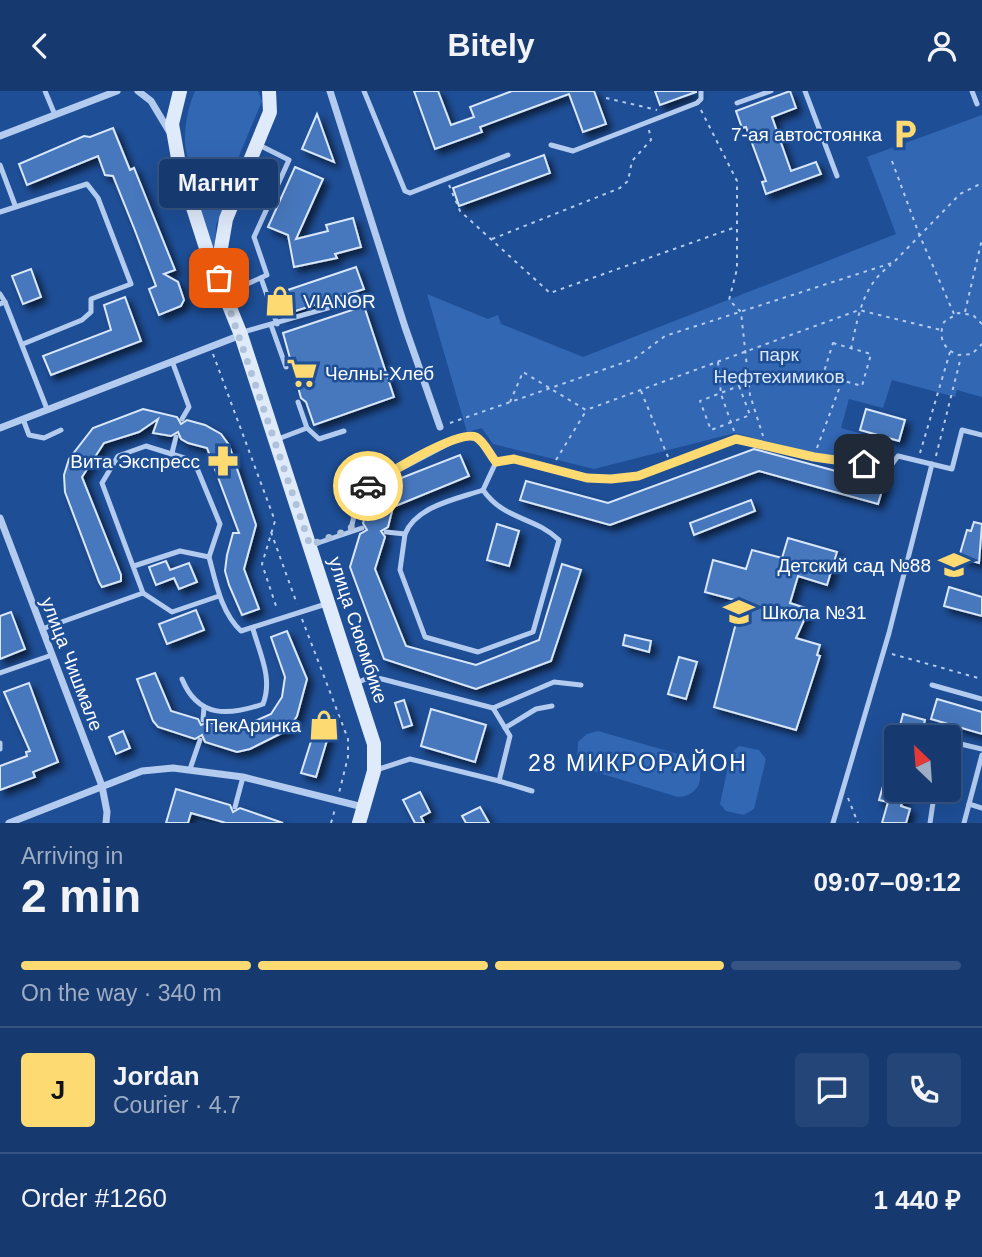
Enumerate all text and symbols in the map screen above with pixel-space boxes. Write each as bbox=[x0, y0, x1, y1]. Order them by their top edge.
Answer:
icon: back bbox=[21, 27, 59, 65]
text: Bitely bbox=[447, 27, 535, 63]
icon: person bbox=[923, 27, 961, 65]
parking icon: 7-ая автостоянка bbox=[888, 117, 922, 151]
place label: 7-ая автостоянка bbox=[731, 124, 882, 145]
callout: Магнит bbox=[160, 159, 278, 208]
text: Магнит bbox=[178, 170, 259, 196]
pin bbox=[189, 248, 249, 308]
icon: bag bbox=[200, 259, 238, 297]
shop icon: VIANOR bbox=[263, 284, 297, 318]
place label: VIANOR bbox=[303, 291, 376, 312]
park label: парк Нефтехимиков bbox=[713, 344, 845, 387]
supermarket icon: Челны-Хлеб bbox=[285, 356, 319, 390]
place label: Челны-Хлеб bbox=[325, 363, 434, 384]
pin bbox=[834, 434, 894, 494]
pharmacy icon: Вита Экспресс bbox=[206, 444, 240, 478]
icon: home bbox=[845, 445, 883, 483]
place label: Вита Экспресс bbox=[70, 451, 200, 472]
courier bbox=[333, 451, 403, 521]
icon: car bbox=[349, 467, 387, 505]
school or university icon: Детский сад №88 bbox=[937, 548, 971, 582]
street label: улица Сююмбике bbox=[324, 554, 392, 706]
place label: Детский сад №88 bbox=[777, 555, 931, 576]
street label: улица Чишмале bbox=[37, 594, 107, 734]
school or university icon: Школа №31 bbox=[722, 595, 756, 629]
place label: Школа №31 bbox=[762, 602, 867, 623]
shop icon: ПекАринка bbox=[307, 708, 341, 742]
place label: ПекАринка bbox=[205, 715, 301, 736]
north arrow bbox=[884, 725, 961, 801]
map controls bbox=[884, 725, 961, 802]
district label: 28 МИКРОРАЙОН bbox=[528, 749, 748, 776]
text: Arriving in bbox=[21, 843, 123, 869]
text: 09:07–09:12 bbox=[814, 867, 961, 897]
text: 2 min bbox=[21, 870, 141, 922]
text: On the way · 340 m bbox=[21, 980, 222, 1006]
button: chat bbox=[795, 1053, 869, 1127]
button: phone bbox=[887, 1053, 961, 1127]
text: Jordan bbox=[113, 1061, 200, 1091]
text: J bbox=[51, 1075, 65, 1105]
text: Courier · 4.7 bbox=[113, 1092, 241, 1118]
text: Order #1260 bbox=[21, 1183, 167, 1213]
text: 1 440 ₽ bbox=[874, 1185, 961, 1215]

